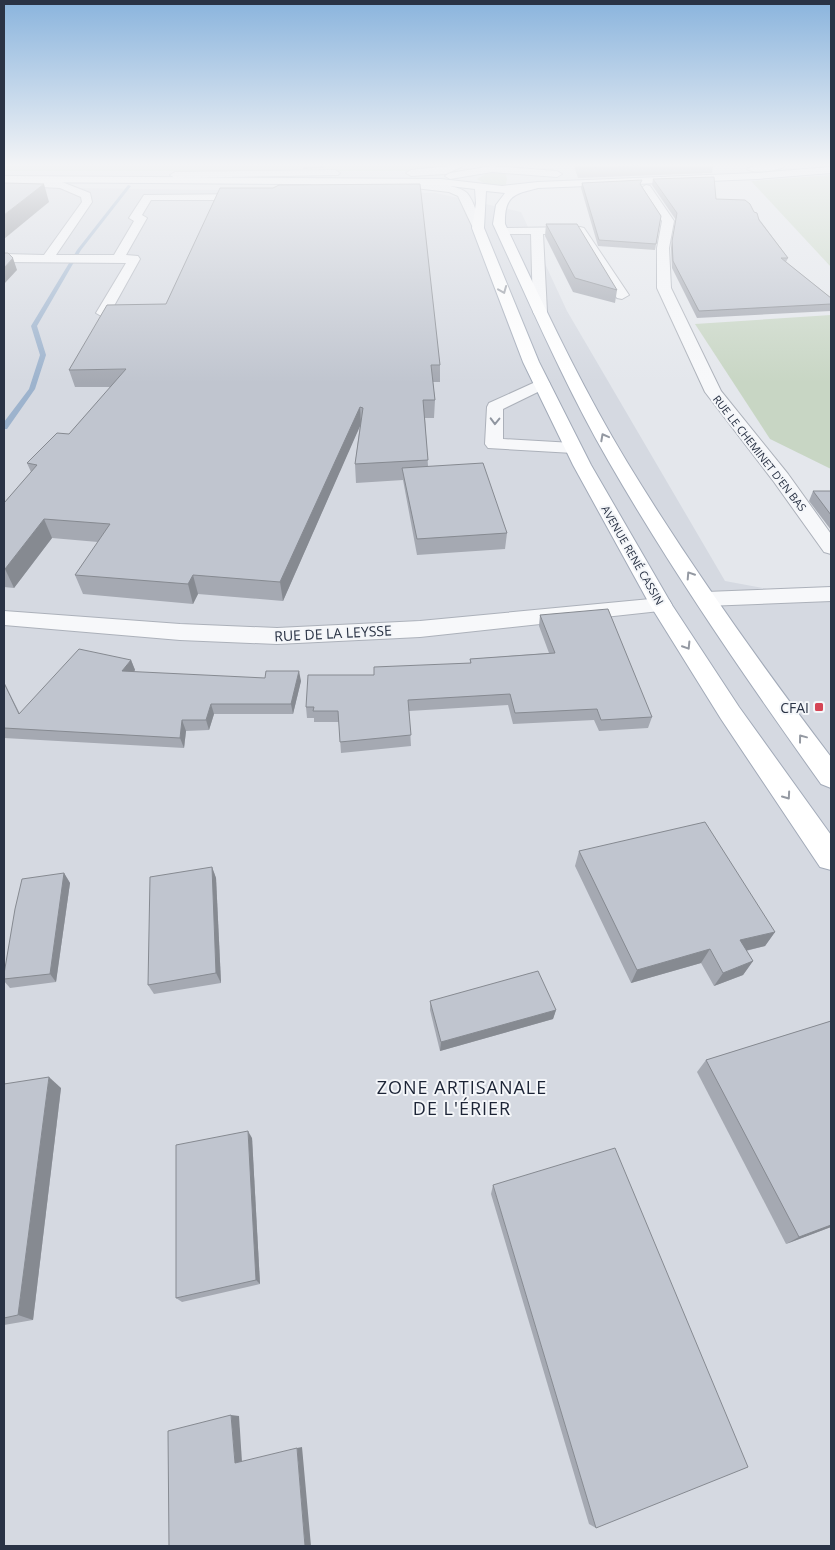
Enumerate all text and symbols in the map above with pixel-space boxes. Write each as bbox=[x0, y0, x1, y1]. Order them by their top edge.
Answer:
one-way arrow bbox=[496, 285, 507, 294]
street label: RUE LE CHEMINET D'EN BAS bbox=[710, 392, 810, 514]
one-way arrow bbox=[490, 418, 500, 425]
one-way arrow bbox=[601, 433, 611, 442]
street label: AVENUE RENÉ CASSIN bbox=[598, 503, 668, 607]
one-way arrow bbox=[687, 571, 697, 580]
street label: RUE DE LA LEYSSE bbox=[274, 620, 392, 646]
one-way arrow bbox=[681, 641, 691, 650]
place label: CFAI bbox=[780, 698, 809, 717]
marker: CFAI bbox=[813, 701, 825, 713]
one-way arrow bbox=[799, 734, 808, 744]
one-way arrow bbox=[781, 790, 790, 799]
district label: ZONE ARTISANALE DE L'ÉRIER bbox=[377, 1075, 547, 1120]

